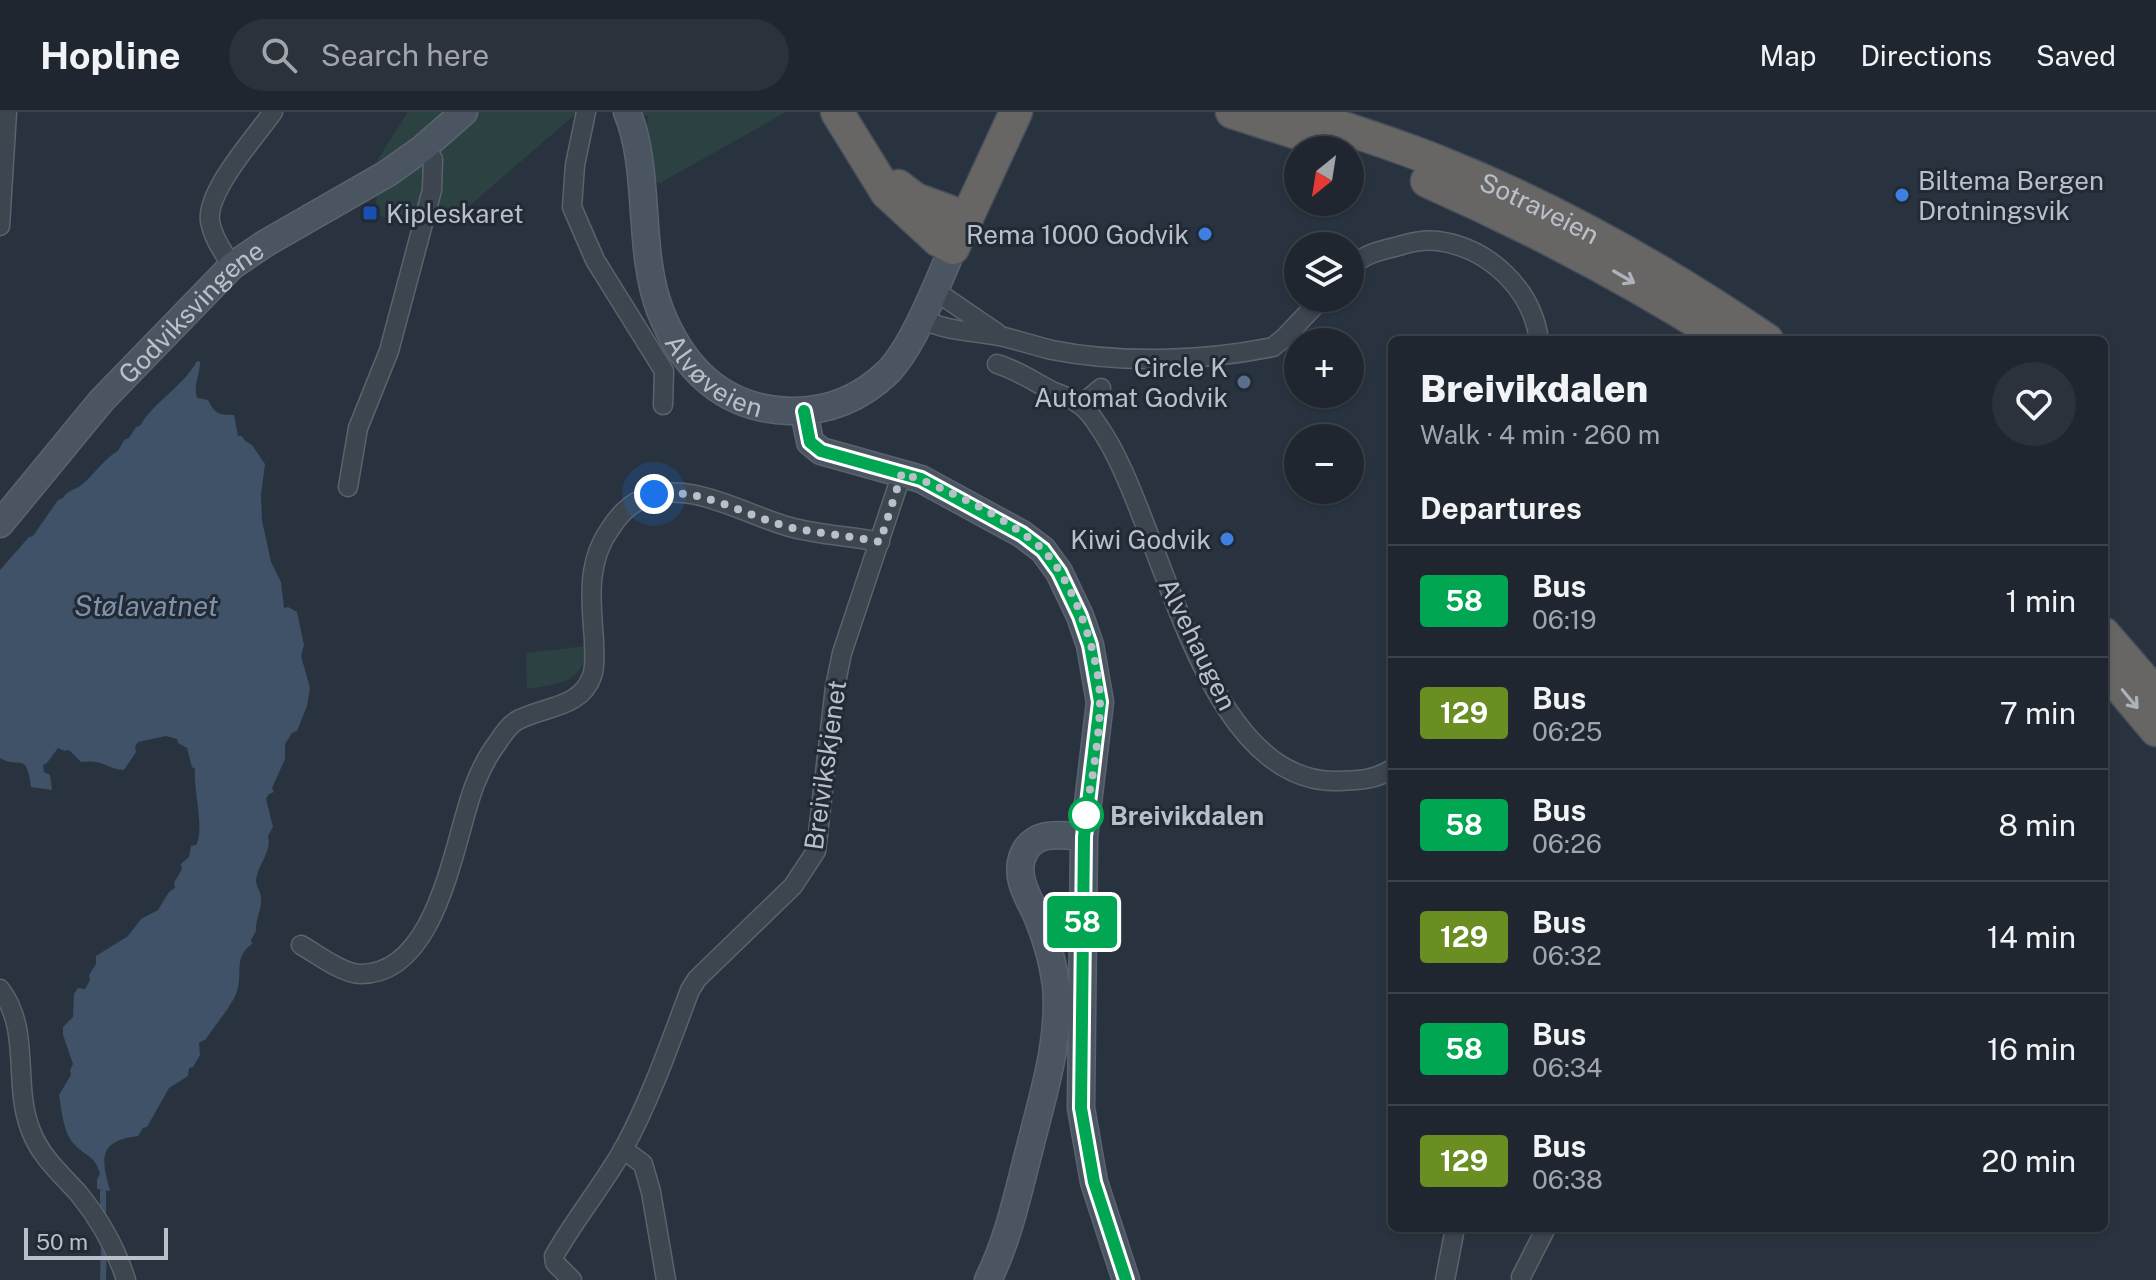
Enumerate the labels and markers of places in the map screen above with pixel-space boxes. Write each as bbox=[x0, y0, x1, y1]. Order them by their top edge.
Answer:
place label: Biltema Bergen Drotningsvik bbox=[1918, 165, 2104, 226]
marker: Biltema Bergen Drotningsvik bbox=[1893, 186, 1911, 204]
place label: Kipleskaret bbox=[386, 198, 524, 229]
marker: Kipleskaret bbox=[361, 204, 379, 222]
place label: Rema 1000 Godvik bbox=[966, 219, 1189, 250]
marker: Rema 1000 Godvik bbox=[1196, 225, 1214, 243]
place label: Circle K Automat Godvik bbox=[1034, 352, 1228, 413]
marker: Circle K Automat Godvik bbox=[1235, 373, 1253, 391]
place label: Kiwi Godvik bbox=[1070, 524, 1211, 555]
marker: Kiwi Godvik bbox=[1218, 530, 1236, 548]
marker: Breivikdalen bbox=[1069, 798, 1103, 832]
place label: Breivikdalen bbox=[1110, 800, 1264, 831]

